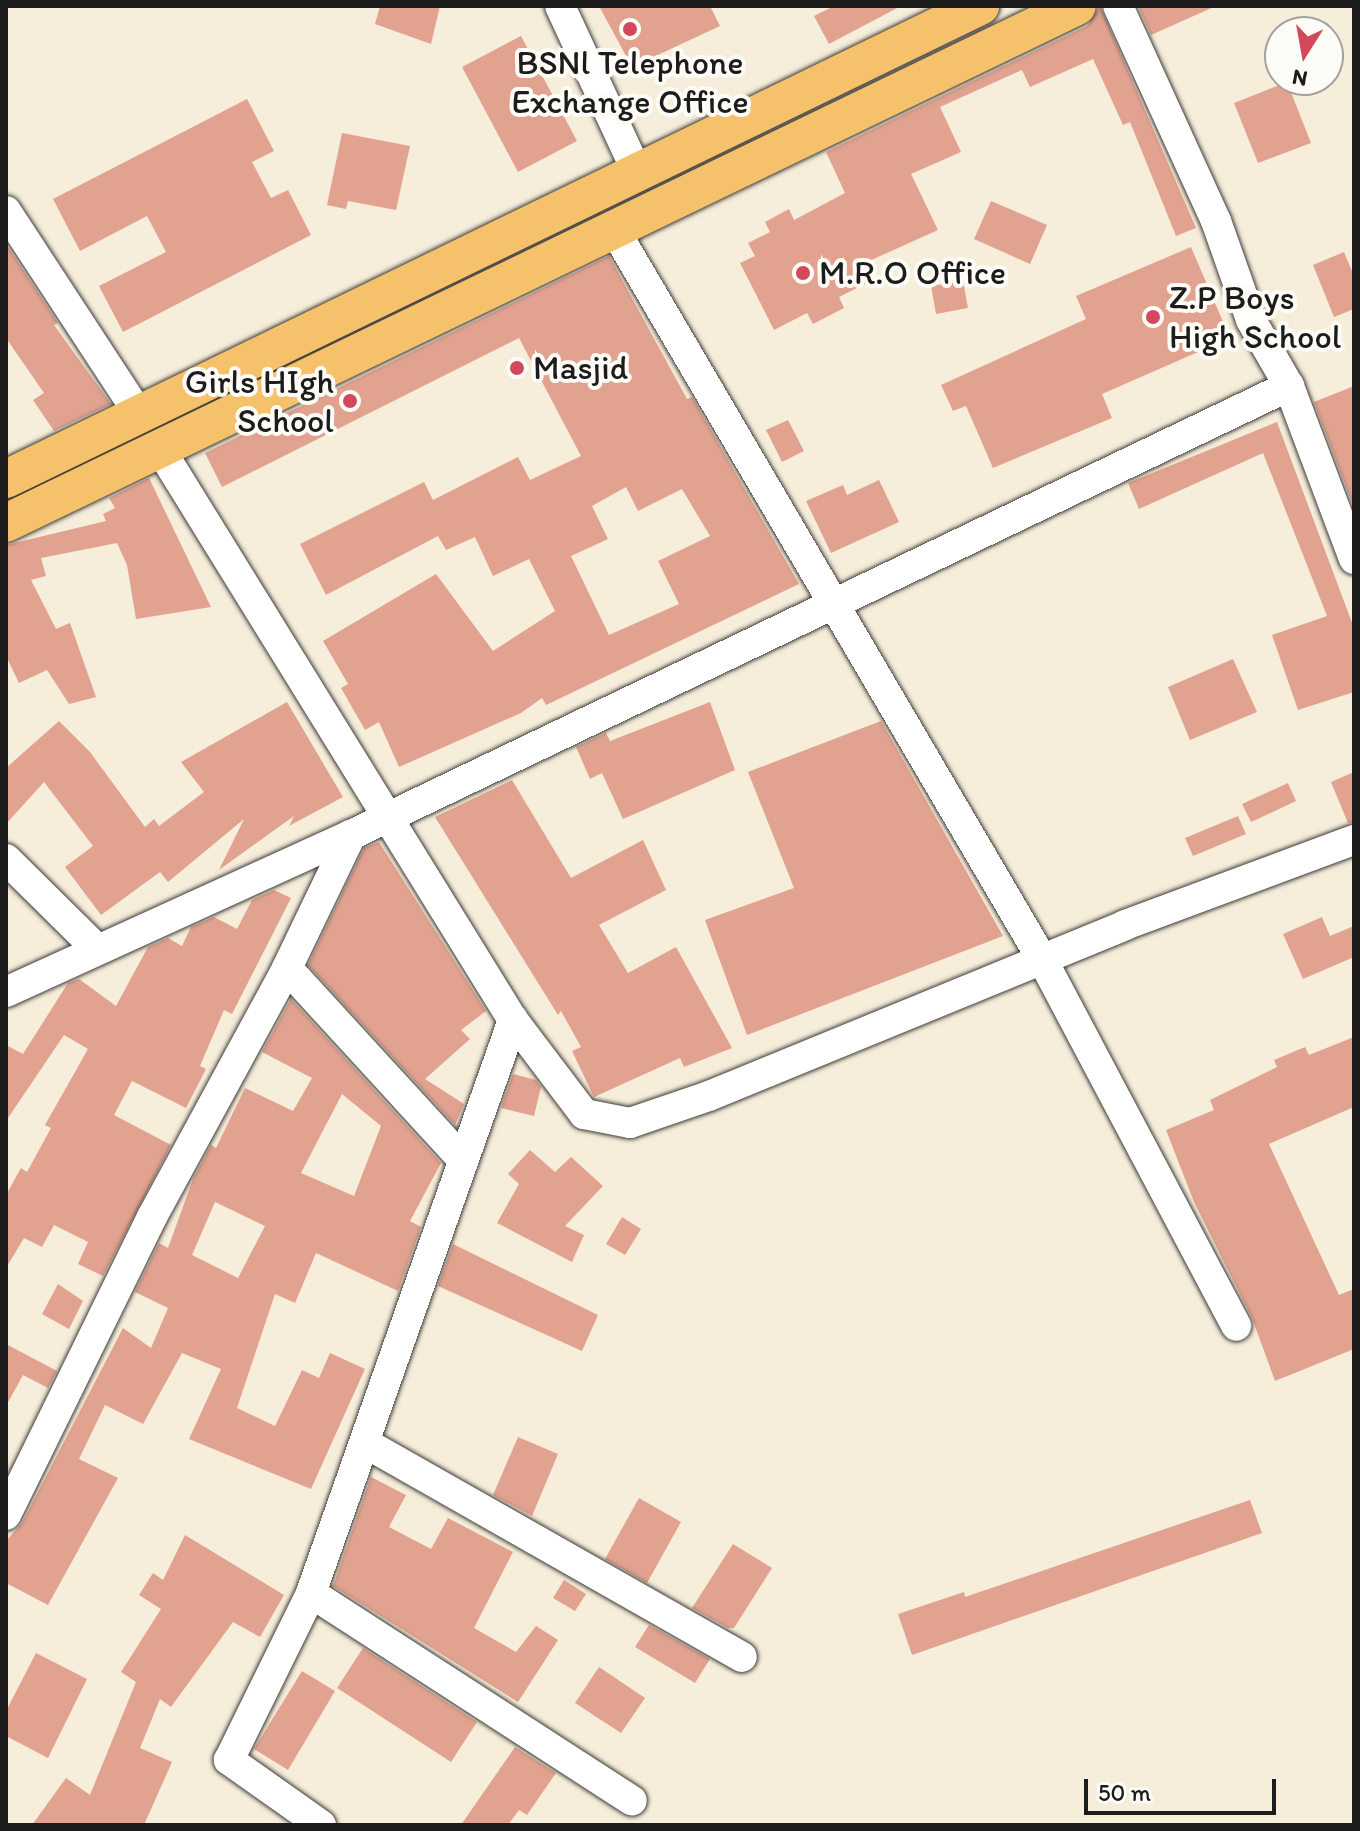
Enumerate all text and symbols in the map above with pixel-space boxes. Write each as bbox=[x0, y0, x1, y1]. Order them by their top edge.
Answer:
north arrow bbox=[1264, 16, 1344, 96]
marker: BSNl Telephone Exchange Office bbox=[621, 20, 639, 38]
place label: BSNl Telephone Exchange Office bbox=[512, 42, 748, 122]
text: N bbox=[1290, 63, 1310, 93]
place label: M.R.O Office bbox=[819, 253, 1006, 293]
marker: M.R.O Office bbox=[794, 264, 812, 282]
place label: Z.P Boys High School bbox=[1169, 277, 1340, 356]
marker: Z.P Boys High School bbox=[1144, 308, 1162, 326]
place label: Masjid bbox=[533, 348, 628, 388]
marker: Masjid bbox=[508, 359, 526, 377]
place label: Girls HIgh School bbox=[185, 361, 334, 440]
marker: Girls HIgh School bbox=[341, 392, 359, 410]
scale bar bbox=[1088, 1763, 1280, 1813]
text: 50 m bbox=[1098, 1778, 1151, 1807]

